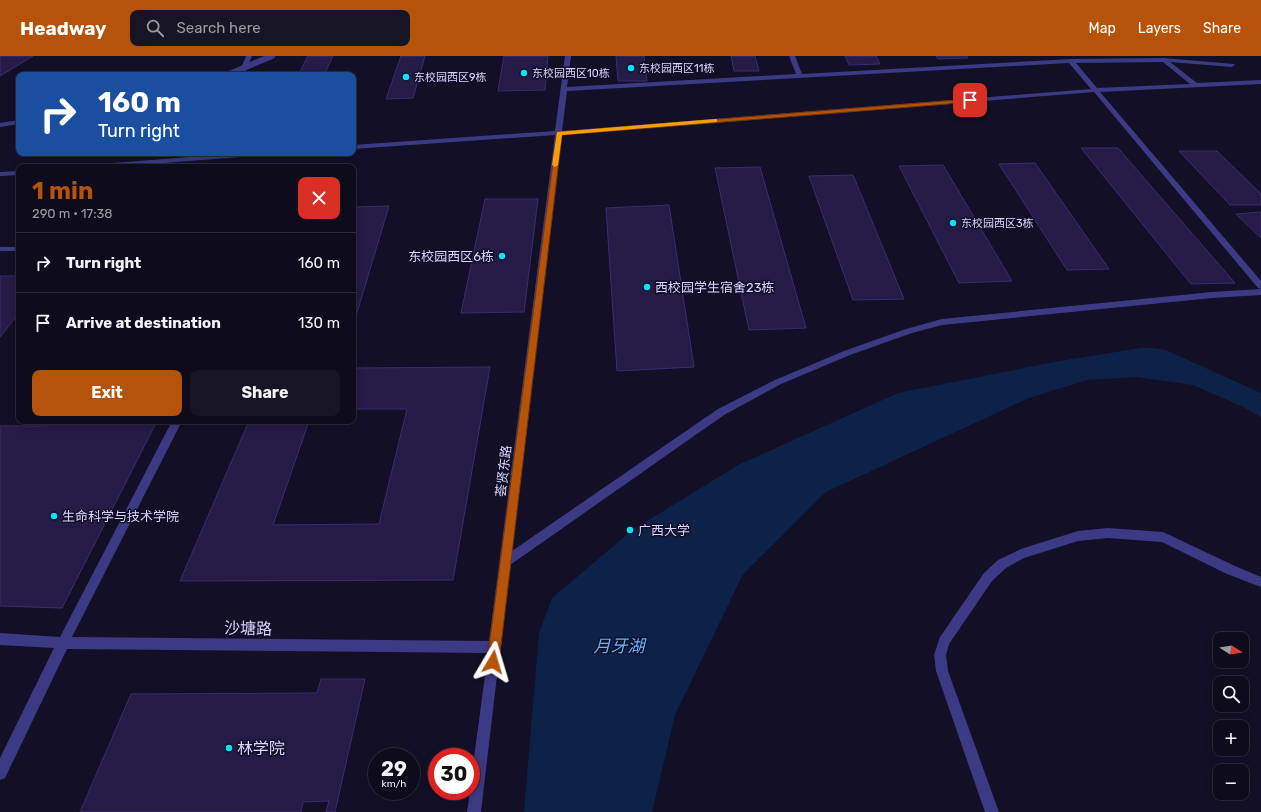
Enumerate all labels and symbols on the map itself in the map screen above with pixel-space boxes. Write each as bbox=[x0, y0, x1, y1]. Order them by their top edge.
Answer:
place label: 东校园西区11栋 bbox=[639, 62, 714, 75]
marker: 东校园西区11栋 bbox=[626, 63, 636, 73]
place label: 东校园西区10栋 bbox=[532, 67, 610, 80]
marker: 东校园西区10栋 bbox=[519, 68, 529, 78]
place label: 东校园西区9栋 bbox=[414, 71, 487, 84]
marker: 东校园西区9栋 bbox=[401, 72, 411, 82]
pin bbox=[953, 83, 987, 117]
place label: 东校园西区3栋 bbox=[961, 217, 1034, 230]
marker: 东校园西区3栋 bbox=[948, 218, 958, 228]
place label: 东校园西区6栋 bbox=[408, 249, 494, 264]
marker: 东校园西区6栋 bbox=[497, 251, 507, 261]
place label: 西校园学生宿舍23栋 bbox=[655, 280, 774, 295]
marker: 西校园学生宿舍23栋 bbox=[642, 282, 652, 292]
street label: 荟贤东路 bbox=[493, 444, 514, 498]
place label: 生命科学与技术学院 bbox=[62, 509, 179, 524]
marker: 生命科学与技术学院 bbox=[49, 511, 59, 521]
place label: 广西大学 bbox=[638, 523, 690, 538]
marker: 广西大学 bbox=[625, 525, 635, 535]
street label: 沙塘路 bbox=[224, 619, 272, 638]
north arrow bbox=[1213, 632, 1249, 668]
water label: 月牙湖 bbox=[594, 636, 647, 656]
position arrow bbox=[472, 641, 514, 683]
place label: 林学院 bbox=[237, 739, 285, 758]
marker: 林学院 bbox=[224, 743, 234, 753]
speed limit sign: 30 bbox=[428, 748, 480, 800]

